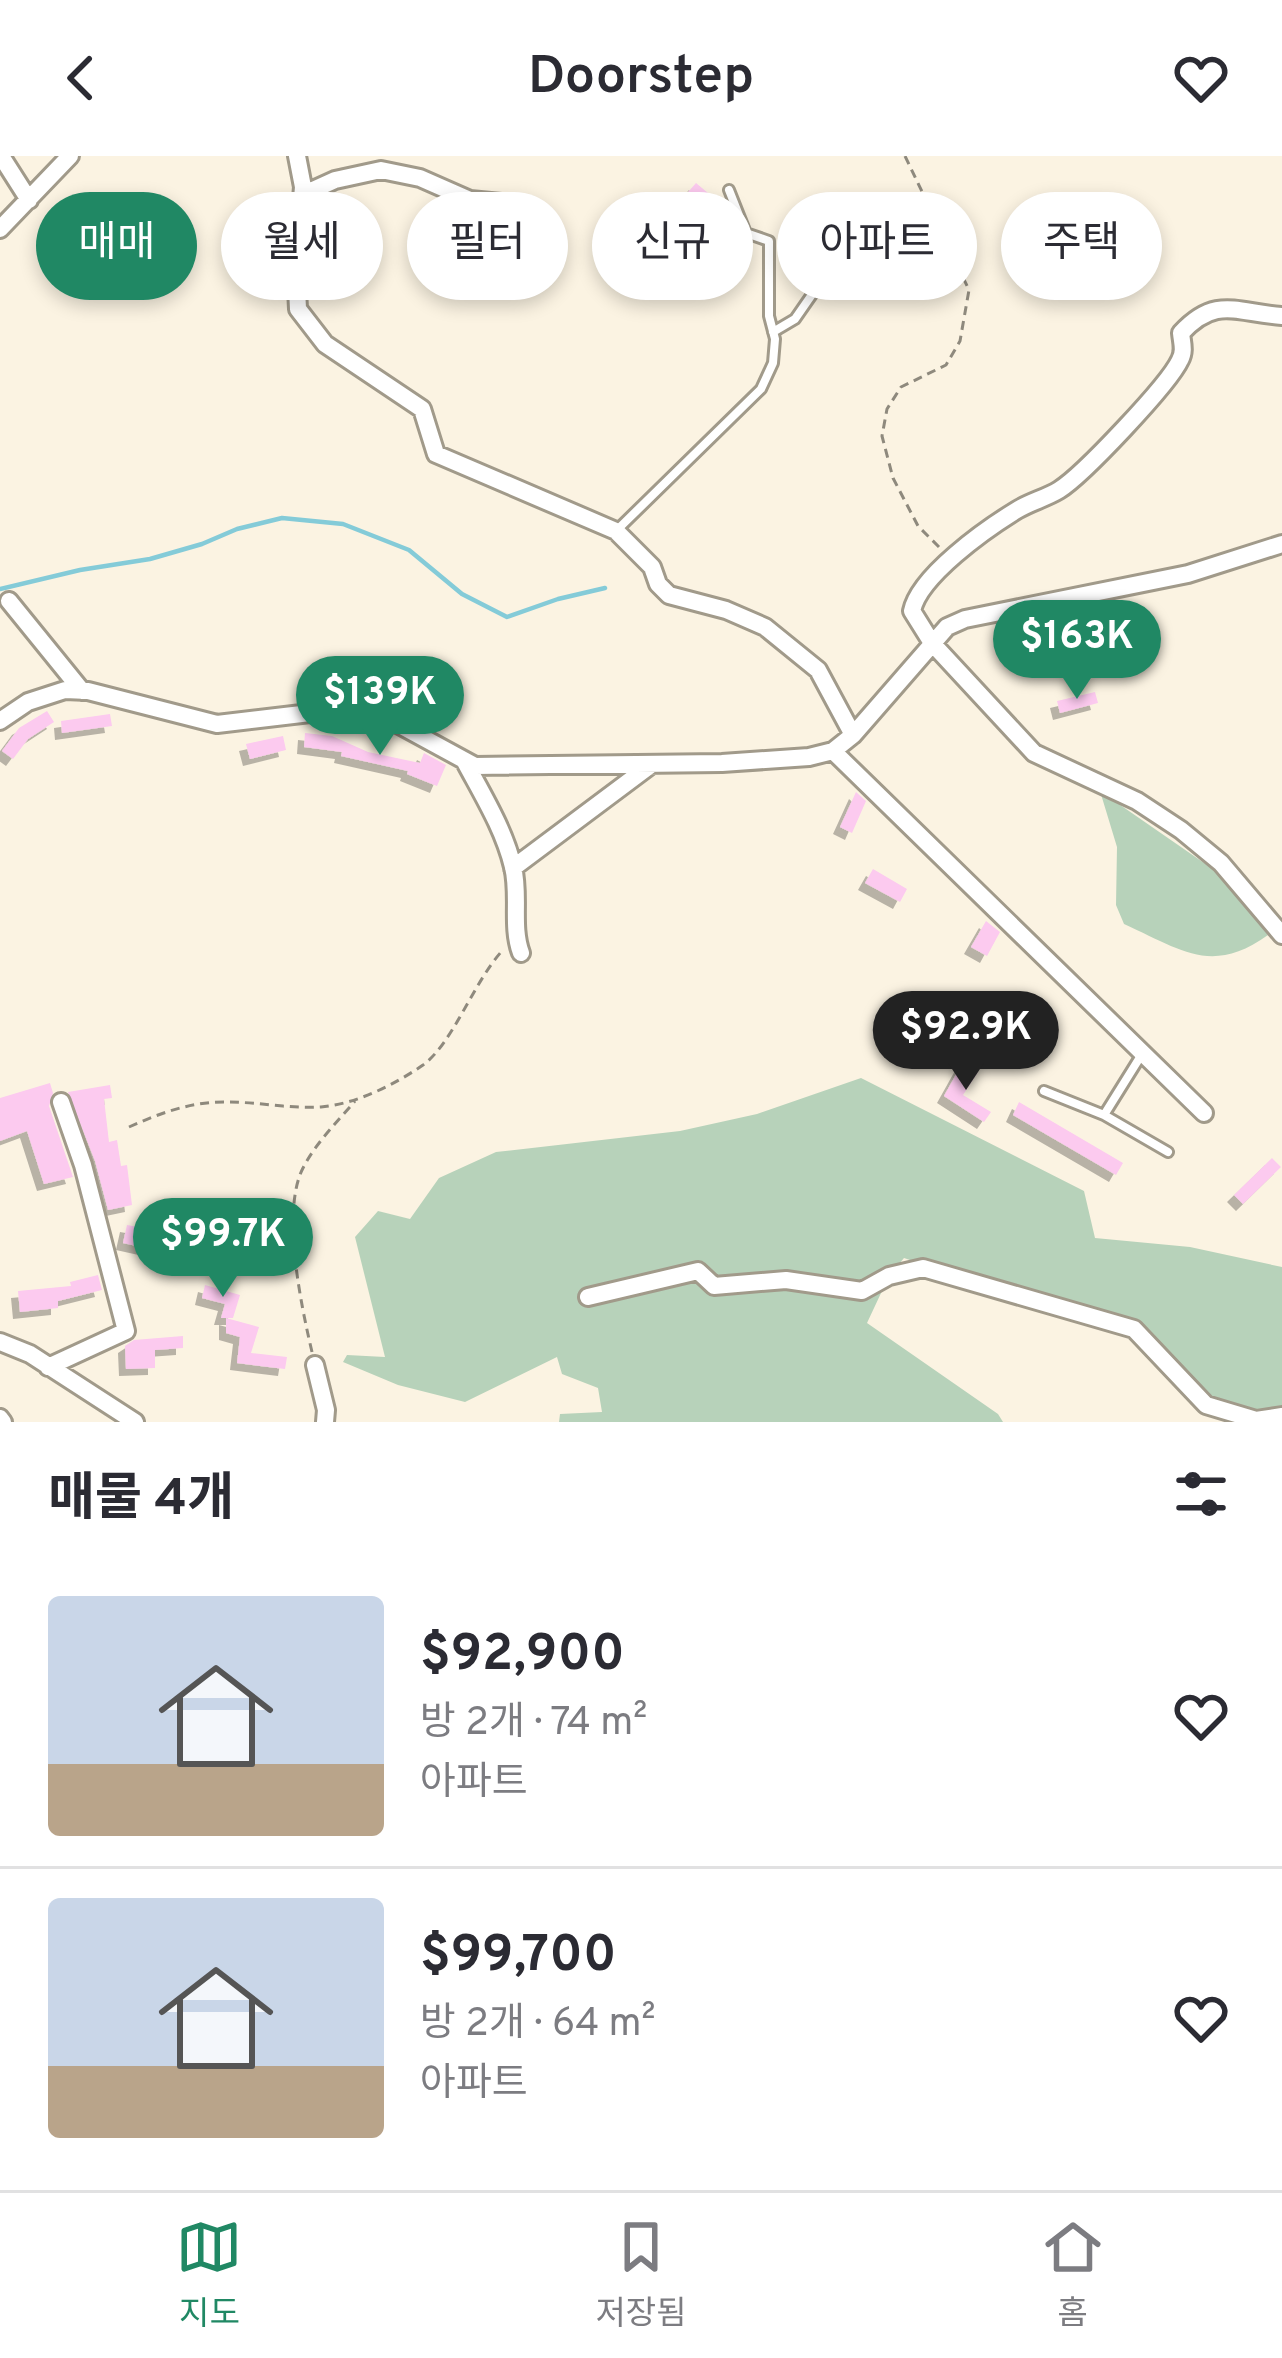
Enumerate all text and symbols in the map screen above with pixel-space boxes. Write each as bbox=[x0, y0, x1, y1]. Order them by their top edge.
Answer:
text: Doorstep bbox=[528, 44, 754, 113]
icon: back bbox=[48, 45, 114, 111]
icon: heart bbox=[1168, 45, 1234, 111]
chip: 매매 bbox=[36, 192, 197, 300]
chip: 월세 bbox=[221, 192, 383, 300]
chip: 필터 bbox=[407, 192, 568, 300]
chip: 신규 bbox=[592, 192, 753, 300]
chip: 아파트 bbox=[777, 192, 977, 300]
chip: 주택 bbox=[1001, 192, 1162, 300]
pin: $163K bbox=[993, 600, 1161, 702]
text: $163K bbox=[1020, 614, 1134, 663]
pin: $139K bbox=[296, 656, 464, 758]
text: $139K bbox=[323, 670, 437, 719]
pin: $92.9K bbox=[868, 991, 1064, 1093]
text: $92.9K bbox=[900, 1005, 1032, 1054]
pin: $99.7K bbox=[125, 1198, 321, 1300]
text: $99.7K bbox=[160, 1212, 286, 1261]
icon: filters bbox=[1168, 1461, 1234, 1527]
text: 매물 4개 bbox=[48, 1469, 234, 1534]
text: $92,900 bbox=[420, 1624, 625, 1689]
icon: home bbox=[144, 1644, 288, 1788]
icon: heart bbox=[1168, 1683, 1234, 1749]
text: 방 2개 · 74 m² bbox=[420, 1700, 647, 1749]
text: 아파트 bbox=[420, 1760, 528, 1809]
text: $99,700 bbox=[420, 1925, 617, 1990]
icon: home bbox=[144, 1946, 288, 2090]
icon: heart bbox=[1168, 1985, 1234, 2051]
text: 방 2개 · 64 m² bbox=[420, 2001, 656, 2050]
text: 아파트 bbox=[420, 2061, 528, 2110]
tab: 지도 bbox=[176, 2214, 242, 2337]
tab: 저장됨 bbox=[595, 2214, 687, 2337]
tab: 홈 bbox=[1040, 2214, 1106, 2337]

